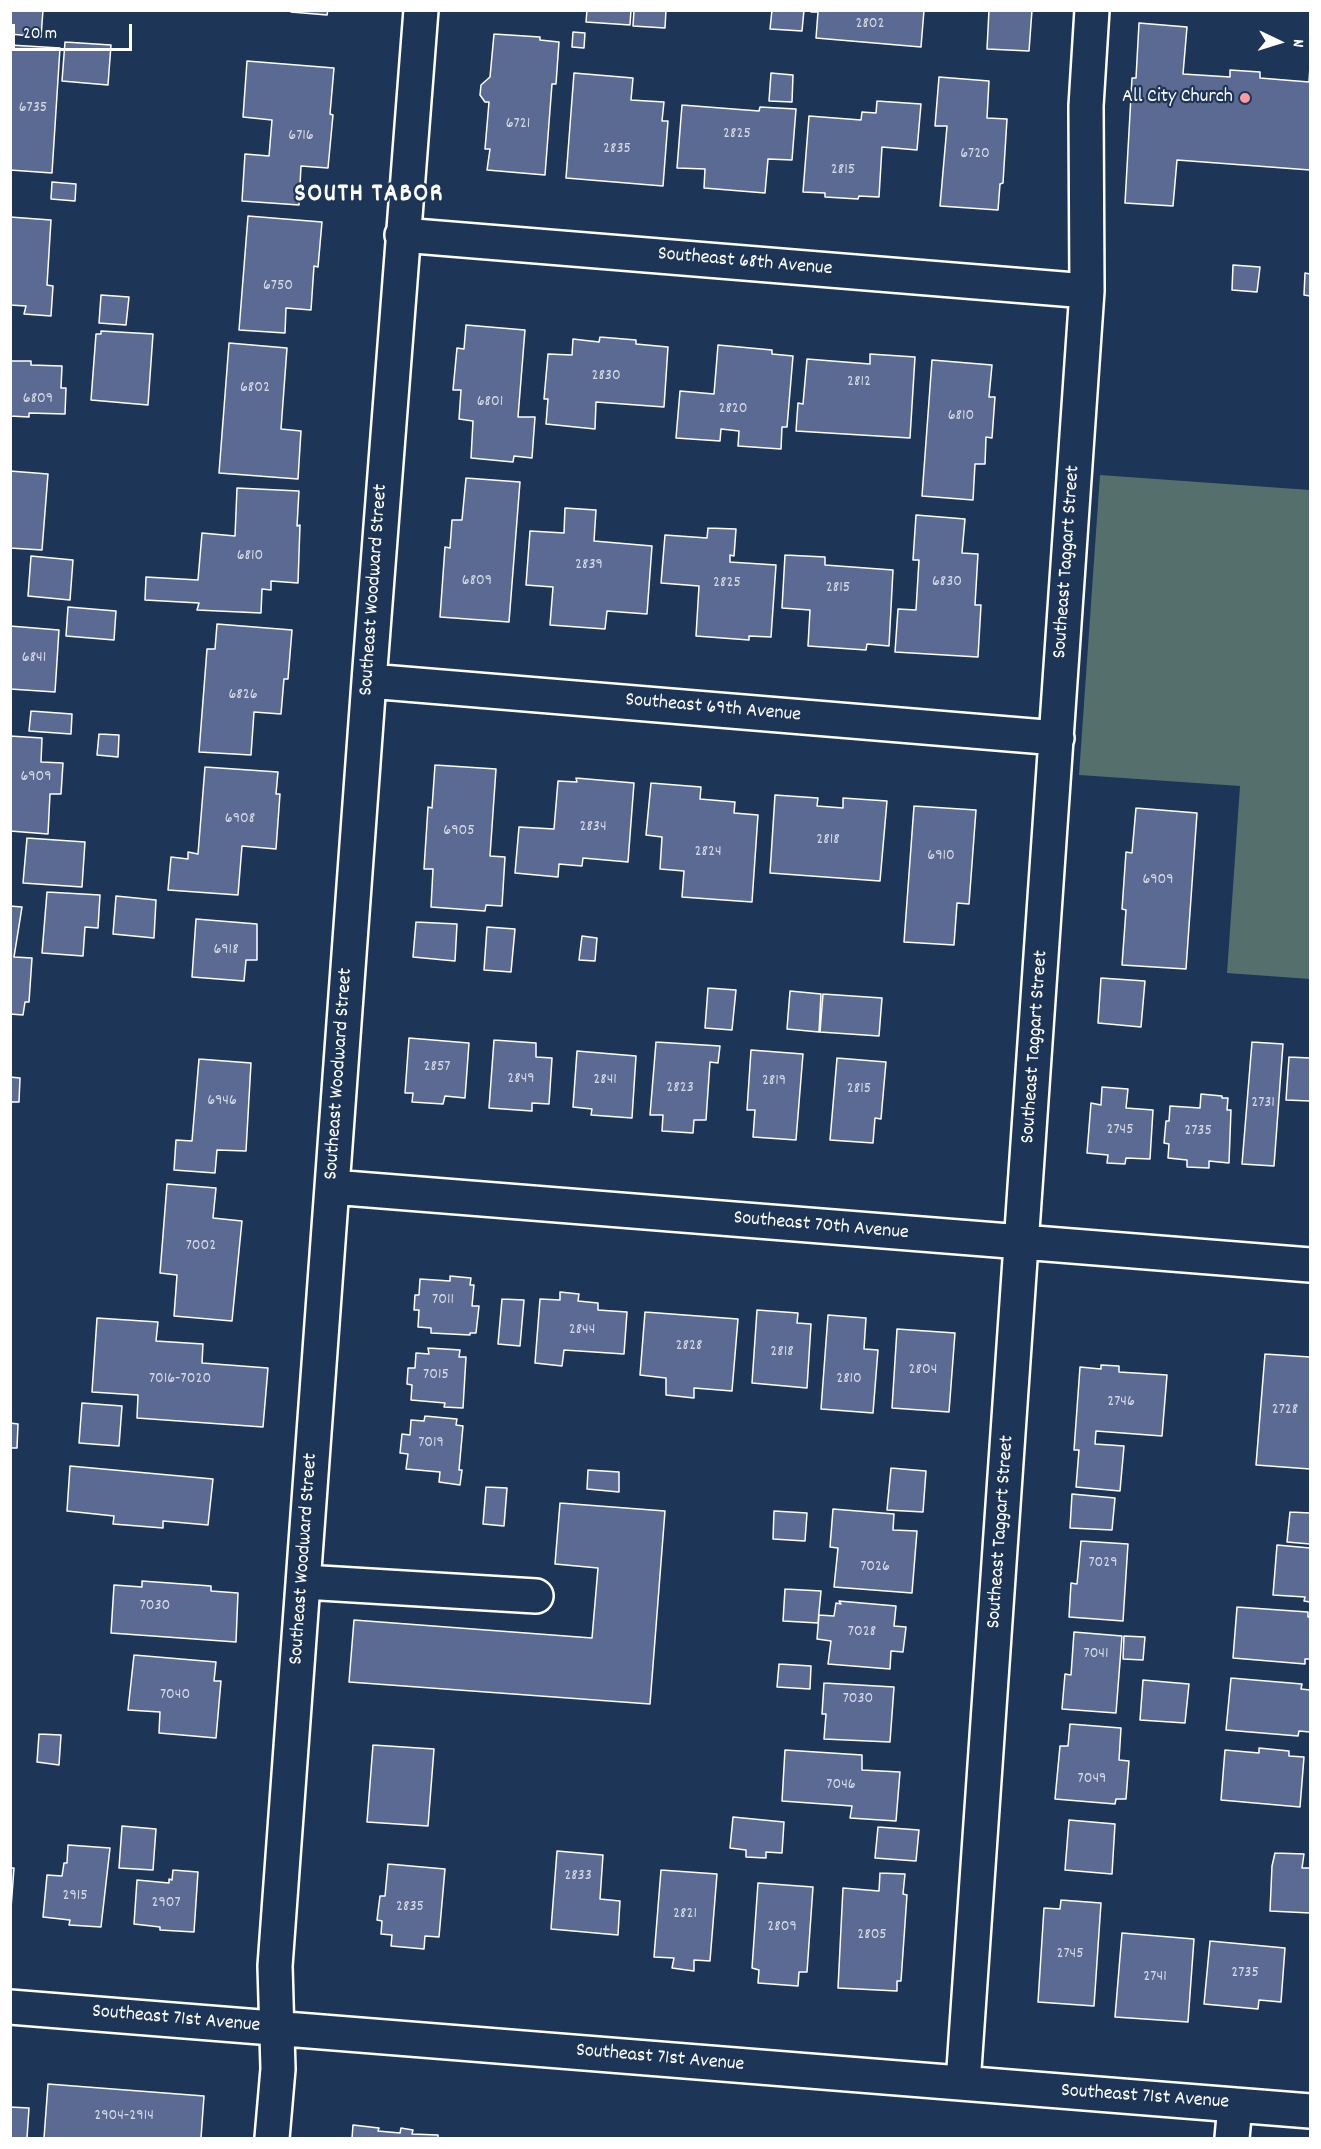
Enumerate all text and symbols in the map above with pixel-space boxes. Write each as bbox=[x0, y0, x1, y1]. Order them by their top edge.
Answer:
scale bar bbox=[15, 12, 135, 50]
north arrow bbox=[1249, 12, 1309, 72]
house number: 2802 bbox=[855, 15, 885, 35]
text: 20 m bbox=[23, 22, 57, 47]
text: N bbox=[1286, 39, 1309, 48]
place label: All City Church bbox=[1122, 86, 1233, 110]
marker: All City Church bbox=[1238, 91, 1252, 105]
house number: 6735 bbox=[19, 99, 47, 119]
house number: 6721 bbox=[506, 115, 530, 135]
house number: 2825 bbox=[723, 125, 751, 145]
house number: 6716 bbox=[288, 127, 314, 147]
house number: 2835 bbox=[603, 140, 631, 160]
house number: 6720 bbox=[960, 145, 990, 165]
house number: 2815 bbox=[831, 161, 855, 181]
district label: SOUTH TABOR bbox=[294, 180, 444, 212]
street label: Southeast 68th Avenue bbox=[657, 243, 833, 283]
house number: 6750 bbox=[263, 277, 293, 297]
house number: 2830 bbox=[591, 367, 621, 387]
house number: 2812 bbox=[847, 373, 871, 393]
house number: 6802 bbox=[240, 379, 270, 399]
house number: 6809 bbox=[23, 390, 53, 410]
house number: 6801 bbox=[477, 393, 503, 413]
house number: 2820 bbox=[718, 400, 748, 420]
house number: 6810 bbox=[948, 407, 974, 427]
street label: Southeast Taggart Street bbox=[1049, 465, 1087, 659]
street label: Southeast Woodward Street bbox=[356, 483, 394, 697]
house number: 6810 bbox=[237, 547, 263, 567]
house number: 2839 bbox=[575, 556, 603, 576]
house number: 6809 bbox=[462, 572, 492, 592]
house number: 6830 bbox=[932, 573, 962, 593]
house number: 2825 bbox=[713, 574, 741, 594]
house number: 2815 bbox=[826, 579, 850, 599]
house number: 6841 bbox=[22, 649, 46, 669]
house number: 6826 bbox=[228, 686, 258, 706]
street label: Southeast 69th Avenue bbox=[624, 689, 802, 729]
house number: 6909 bbox=[20, 768, 52, 788]
house number: 6908 bbox=[225, 810, 255, 830]
house number: 2834 bbox=[579, 818, 607, 838]
house number: 6905 bbox=[443, 822, 475, 842]
house number: 2818 bbox=[816, 831, 840, 851]
house number: 2824 bbox=[694, 843, 722, 863]
house number: 6910 bbox=[927, 847, 955, 867]
house number: 6909 bbox=[1142, 871, 1174, 891]
house number: 6918 bbox=[213, 941, 239, 961]
street label: Southeast Taggart Street bbox=[1017, 950, 1055, 1144]
street label: Southeast Woodward Street bbox=[321, 967, 359, 1181]
house number: 2857 bbox=[424, 1058, 450, 1078]
house number: 2849 bbox=[507, 1070, 535, 1090]
house number: 2841 bbox=[593, 1071, 617, 1091]
house number: 2819 bbox=[762, 1072, 786, 1092]
house number: 2823 bbox=[666, 1079, 694, 1099]
house number: 2815 bbox=[847, 1080, 871, 1100]
house number: 6946 bbox=[207, 1092, 237, 1112]
house number: 2731 bbox=[1251, 1094, 1275, 1114]
house number: 2745 bbox=[1106, 1121, 1134, 1141]
house number: 2735 bbox=[1184, 1122, 1212, 1142]
street label: Southeast 70th Avenue bbox=[732, 1207, 910, 1247]
house number: 7002 bbox=[186, 1237, 216, 1257]
house number: 7011 bbox=[432, 1291, 454, 1311]
house number: 2844 bbox=[569, 1321, 595, 1341]
house number: 2828 bbox=[676, 1337, 702, 1357]
house number: 2818 bbox=[770, 1343, 794, 1363]
house number: 2804 bbox=[909, 1361, 937, 1381]
house number: 7015 bbox=[423, 1366, 449, 1386]
house number: 7016-7020 bbox=[149, 1370, 211, 1390]
house number: 2810 bbox=[836, 1370, 862, 1390]
house number: 2746 bbox=[1107, 1393, 1135, 1413]
house number: 2728 bbox=[1272, 1401, 1298, 1421]
house number: 7019 bbox=[418, 1434, 444, 1454]
street label: Southeast Taggart Street bbox=[983, 1435, 1021, 1629]
street label: Southeast Woodward Street bbox=[286, 1452, 324, 1666]
house number: 7029 bbox=[1088, 1554, 1118, 1574]
house number: 7026 bbox=[860, 1558, 890, 1578]
house number: 7030 bbox=[140, 1597, 170, 1617]
house number: 7028 bbox=[848, 1623, 876, 1643]
house number: 7041 bbox=[1084, 1645, 1108, 1665]
house number: 7040 bbox=[160, 1686, 190, 1706]
house number: 7030 bbox=[843, 1690, 873, 1710]
house number: 7049 bbox=[1078, 1770, 1106, 1790]
house number: 7046 bbox=[826, 1776, 856, 1796]
house number: 2833 bbox=[564, 1867, 592, 1887]
house number: 2915 bbox=[62, 1887, 88, 1907]
house number: 2907 bbox=[151, 1894, 181, 1914]
house number: 2835 bbox=[396, 1898, 424, 1918]
house number: 2821 bbox=[673, 1905, 697, 1925]
house number: 2809 bbox=[767, 1918, 797, 1938]
house number: 2805 bbox=[857, 1926, 887, 1946]
house number: 2745 bbox=[1056, 1945, 1084, 1965]
house number: 2735 bbox=[1231, 1964, 1259, 1984]
house number: 2741 bbox=[1143, 1968, 1167, 1988]
street label: Southeast 71st Avenue bbox=[91, 2001, 261, 2039]
street label: Southeast 71st Avenue bbox=[575, 2040, 745, 2078]
street label: Southeast 71st Avenue bbox=[1060, 2080, 1230, 2116]
house number: 2904-2914 bbox=[94, 2107, 154, 2127]

